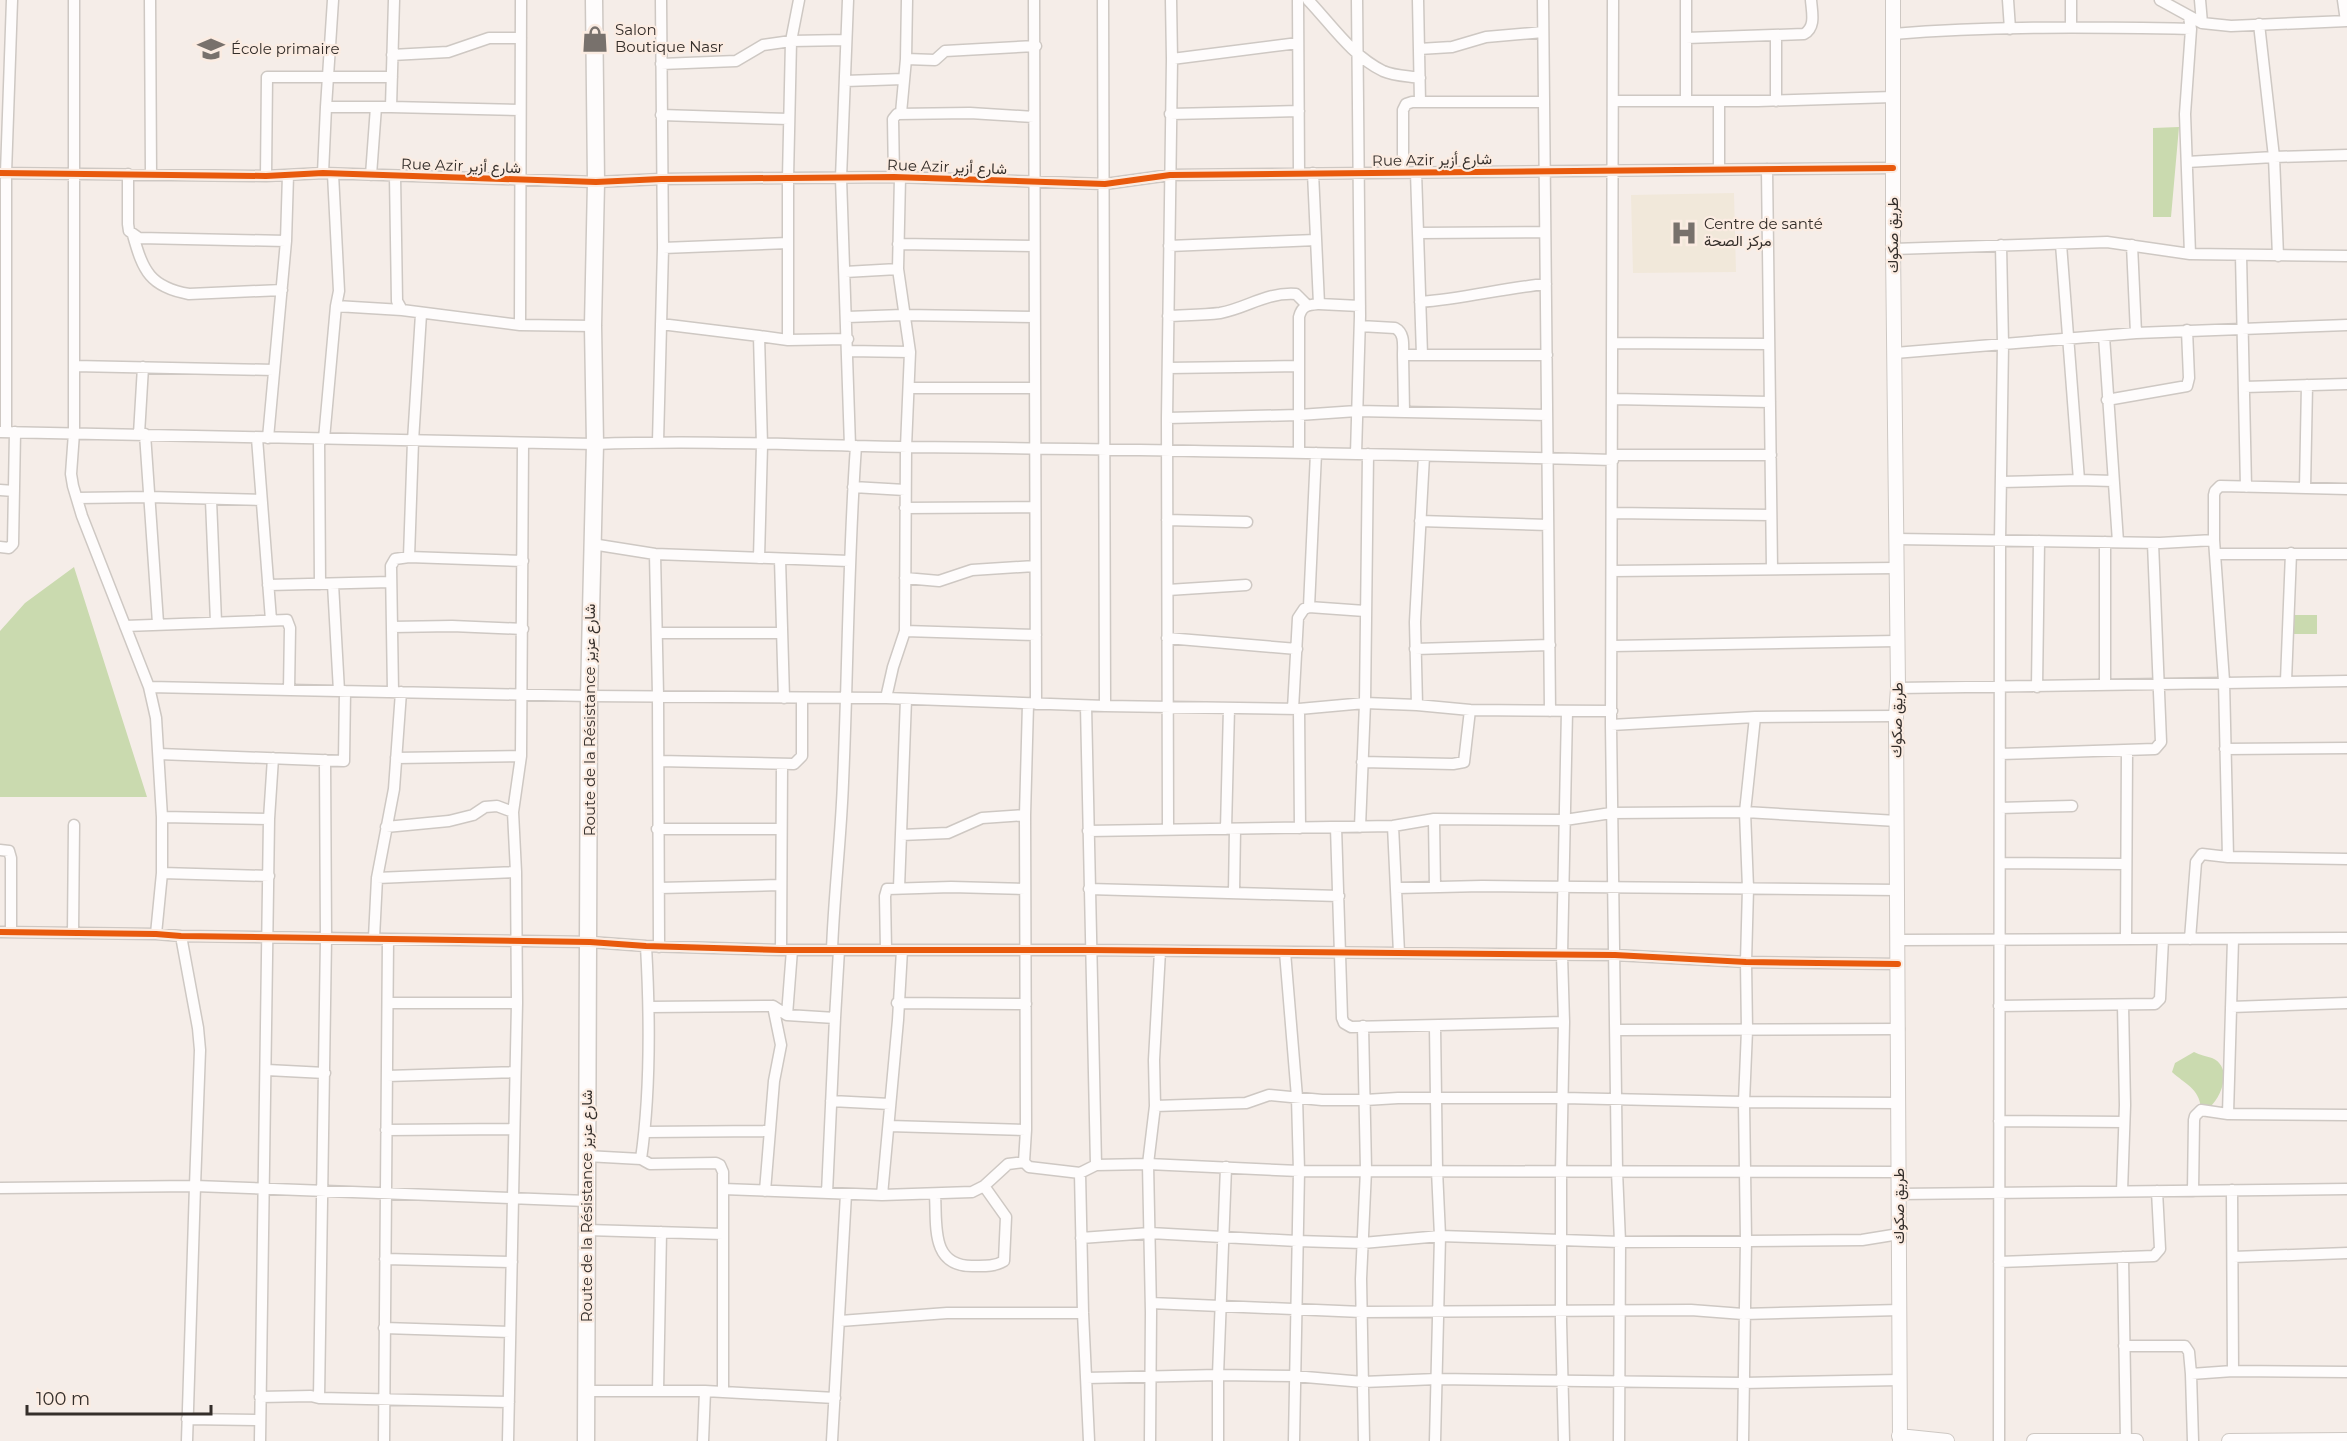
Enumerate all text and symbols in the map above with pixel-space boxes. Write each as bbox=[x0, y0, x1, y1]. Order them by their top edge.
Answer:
place label: Salon Boutique Nasr bbox=[615, 20, 724, 56]
shop icon: Salon Boutique Nasr bbox=[580, 24, 610, 54]
school or university icon: École primaire bbox=[196, 34, 226, 64]
place label: École primaire bbox=[231, 39, 339, 58]
street label: Rue Azir شارع أزير bbox=[1372, 149, 1492, 172]
street label: Rue Azir شارع أزير bbox=[401, 154, 521, 179]
street label: Rue Azir شارع أزير bbox=[887, 155, 1007, 180]
street label: طريق صكوك bbox=[1883, 197, 1903, 273]
place label: Centre de santé مركز الصحة bbox=[1704, 214, 1823, 250]
hospital icon: Centre de santé مركز الصحة bbox=[1669, 218, 1699, 248]
street label: Route de la Résistance شارع عزيز bbox=[580, 604, 601, 836]
street label: طريق صكوك bbox=[1886, 682, 1908, 758]
street label: Route de la Résistance شارع عزيز bbox=[577, 1090, 598, 1322]
street label: طريق صكوك bbox=[1889, 1168, 1909, 1244]
scale bar bbox=[27, 1378, 212, 1416]
text: 100 m bbox=[36, 1388, 90, 1410]

